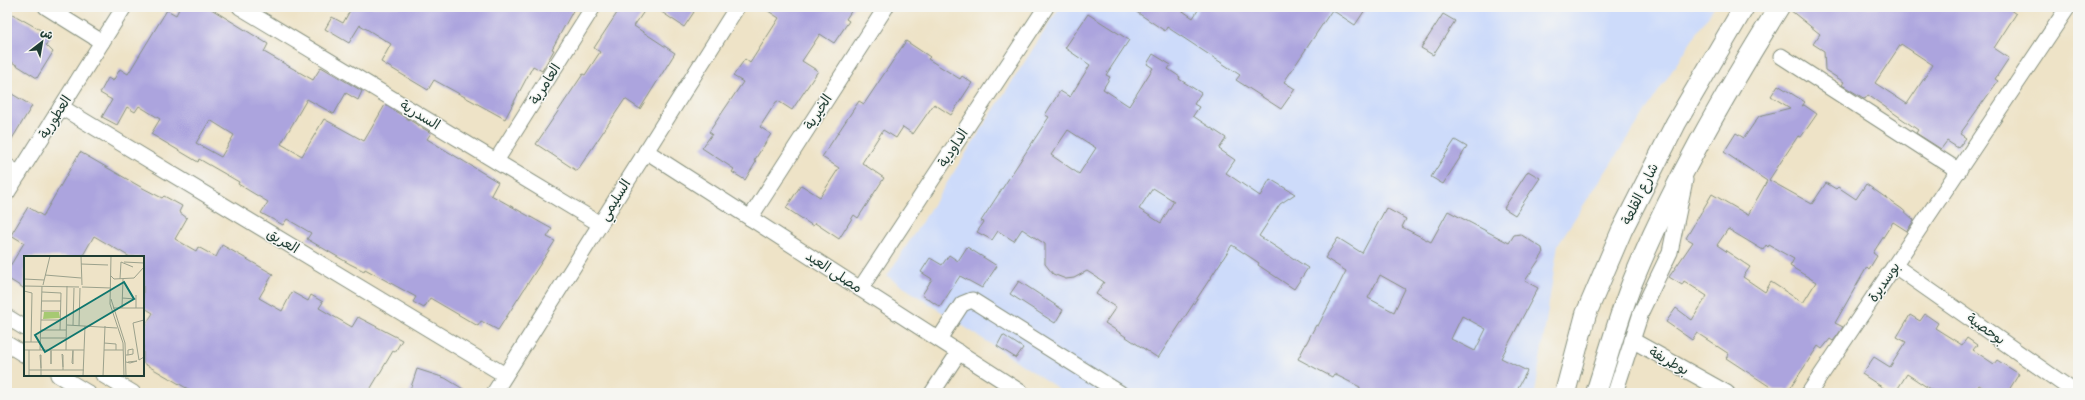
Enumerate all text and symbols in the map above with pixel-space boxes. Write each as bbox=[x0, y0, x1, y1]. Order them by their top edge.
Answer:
north arrow bbox=[22, 22, 62, 62]
text: ش bbox=[38, 25, 55, 43]
street label: العامرية bbox=[526, 60, 564, 108]
street label: الخيرية bbox=[800, 91, 836, 133]
street label: العطورية bbox=[35, 92, 76, 142]
street label: السدرية bbox=[397, 96, 443, 134]
street label: الداودية bbox=[934, 126, 972, 170]
street label: شارع القلعة bbox=[1618, 160, 1663, 228]
street label: السليمي bbox=[596, 176, 638, 226]
street label: العريق bbox=[264, 225, 302, 257]
street label: مصلى العيد bbox=[803, 247, 865, 297]
inset map bbox=[24, 256, 144, 376]
street label: بوسديرة bbox=[1864, 259, 1904, 305]
street label: بوحصية bbox=[1963, 310, 2009, 348]
street label: بوطريفة bbox=[1646, 343, 1692, 379]

